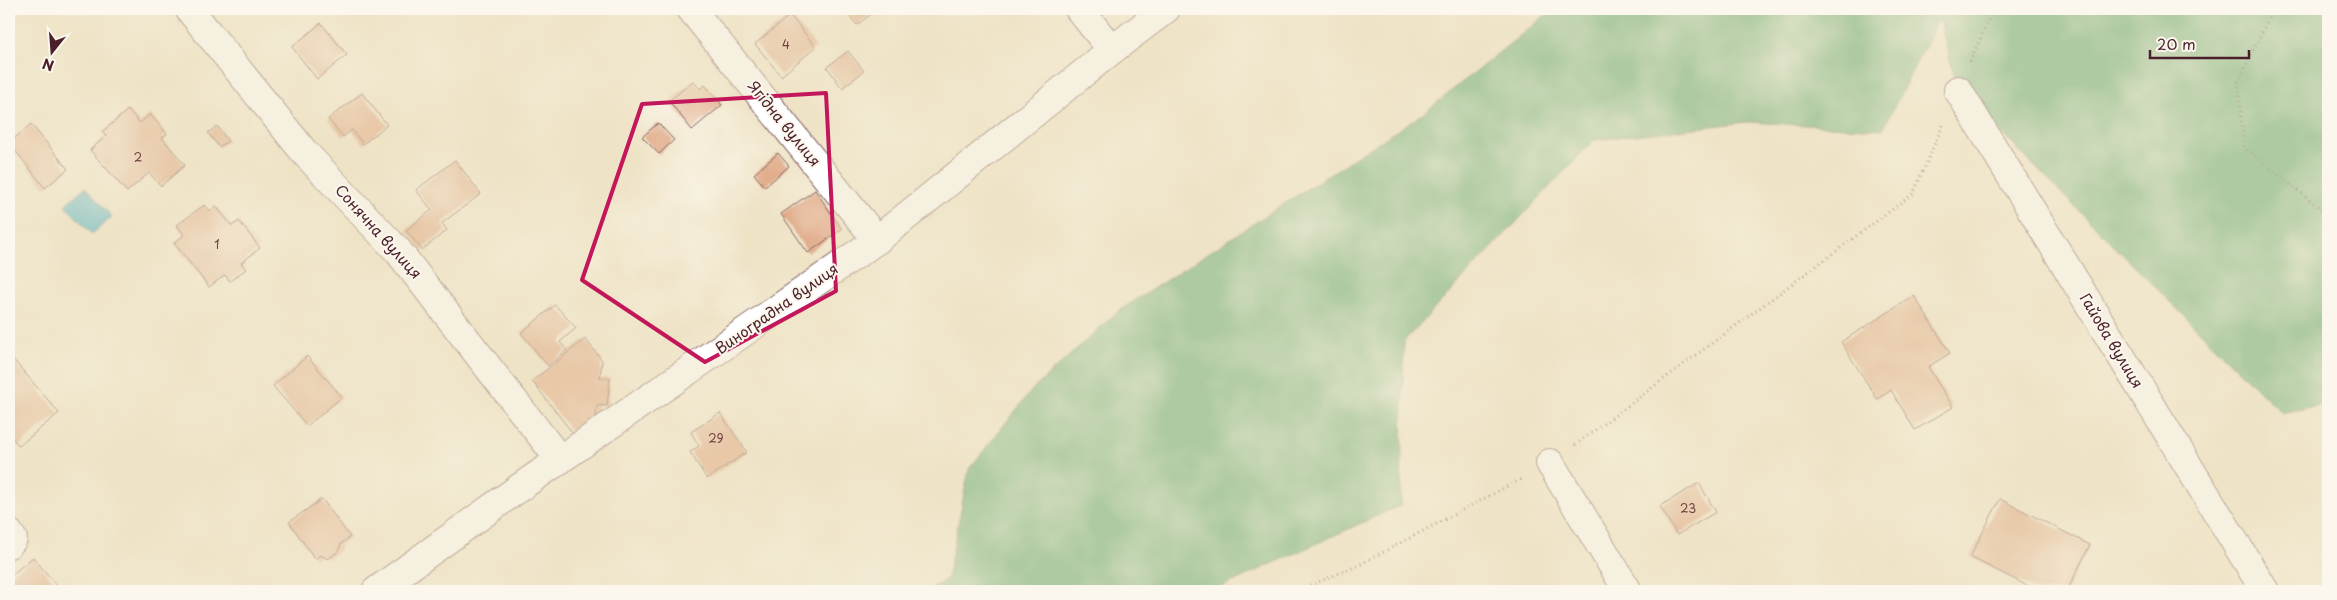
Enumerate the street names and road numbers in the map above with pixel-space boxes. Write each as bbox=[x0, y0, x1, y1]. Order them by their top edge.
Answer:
street label: Ягідна вулиця bbox=[743, 75, 827, 171]
street label: Сонячна вулиця bbox=[330, 179, 428, 283]
street label: Виноградна вулиця bbox=[710, 257, 842, 359]
street label: Гайова вулиця bbox=[2075, 288, 2150, 392]

